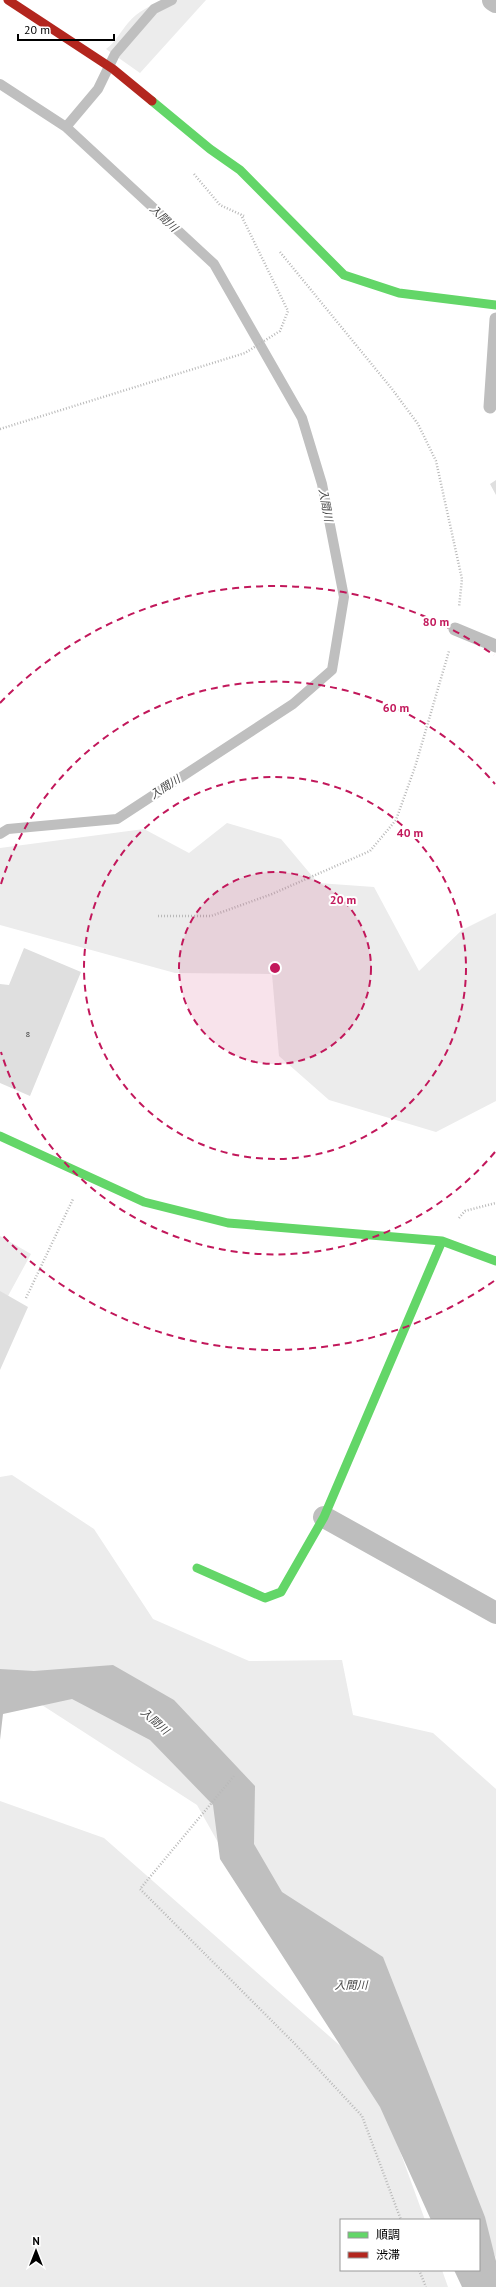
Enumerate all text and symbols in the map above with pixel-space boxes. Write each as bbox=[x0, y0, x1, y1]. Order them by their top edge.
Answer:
scale bar bbox=[18, 16, 114, 42]
text: 20 m bbox=[24, 22, 50, 37]
water label: 入間川 bbox=[147, 202, 182, 235]
water label: 入間川 bbox=[316, 487, 336, 524]
text: 80 m bbox=[423, 614, 449, 629]
text: 60 m bbox=[383, 700, 409, 715]
water label: 入間川 bbox=[147, 772, 183, 802]
text: 40 m bbox=[397, 825, 423, 840]
text: 20 m bbox=[330, 892, 356, 907]
centre of rings bbox=[268, 961, 282, 975]
house number: 8 bbox=[26, 1029, 30, 1039]
water label: 入間川 bbox=[138, 1705, 173, 1738]
water label: 入間川 bbox=[335, 1978, 368, 1992]
legend bbox=[340, 2219, 480, 2271]
text: 順調 bbox=[376, 2227, 400, 2242]
north arrow bbox=[16, 2231, 56, 2271]
text: N bbox=[32, 2234, 40, 2248]
text: 渋滞 bbox=[376, 2247, 400, 2262]

